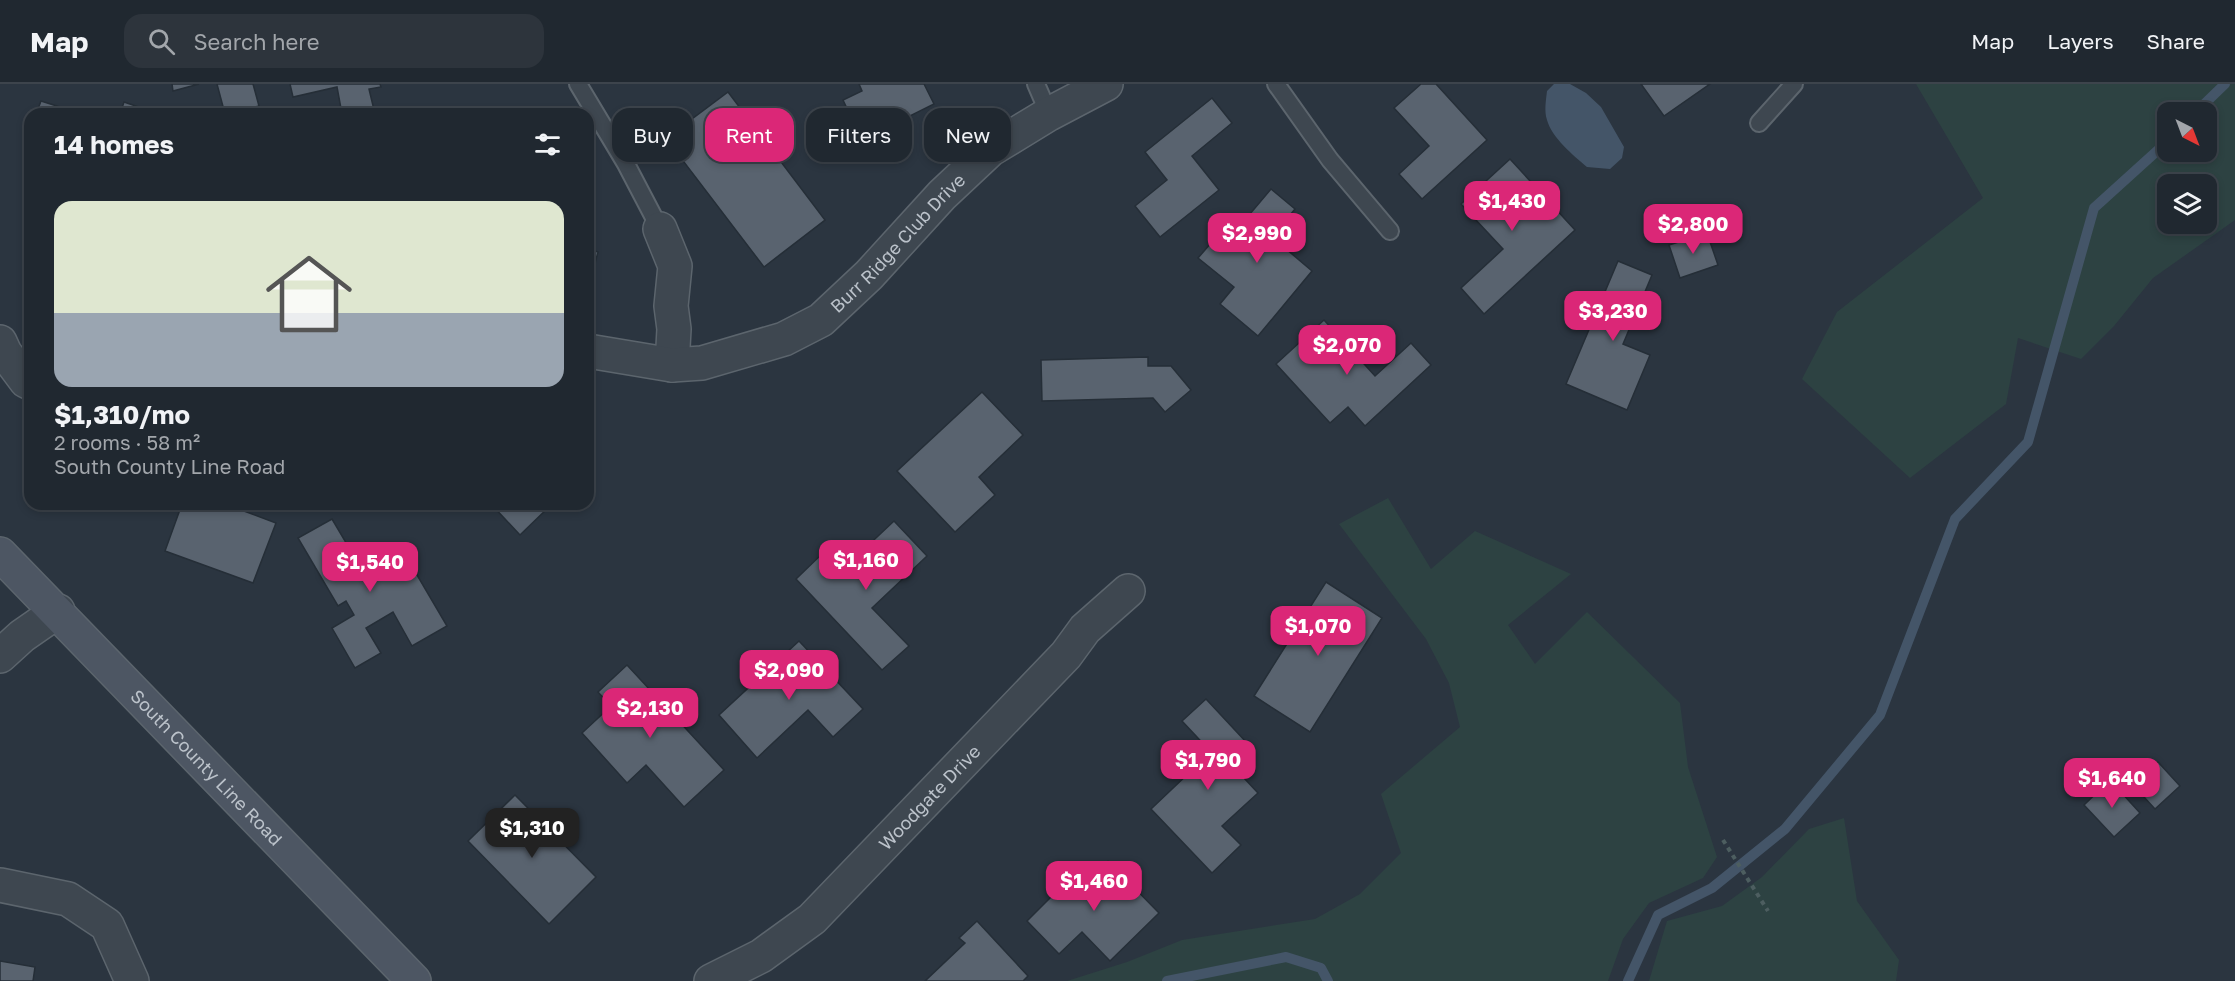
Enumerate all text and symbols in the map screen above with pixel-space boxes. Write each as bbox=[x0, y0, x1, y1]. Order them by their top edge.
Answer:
search box bbox=[124, 14, 544, 68]
text: Map bbox=[30, 25, 88, 58]
icon: search bbox=[145, 25, 178, 58]
text: Search here bbox=[193, 28, 319, 55]
text: Map bbox=[1971, 28, 2014, 54]
text: Layers bbox=[2047, 28, 2114, 54]
text: Share bbox=[2147, 28, 2205, 54]
north arrow bbox=[2157, 102, 2217, 162]
map controls bbox=[2157, 102, 2217, 234]
chip: Buy bbox=[612, 108, 693, 162]
chip: Rent bbox=[705, 108, 794, 162]
chip: Filters bbox=[806, 108, 912, 162]
chip: New bbox=[924, 108, 1011, 162]
icon: filters bbox=[531, 128, 564, 161]
text: 14 homes bbox=[54, 129, 174, 160]
street label: Burr Ridge Club Drive bbox=[825, 168, 969, 317]
button: layers bbox=[2157, 174, 2217, 234]
pin: $1,430 bbox=[1463, 181, 1561, 232]
text: $1,430 bbox=[1478, 188, 1546, 212]
pin: $2,800 bbox=[1644, 204, 1742, 255]
text: $2,800 bbox=[1658, 211, 1728, 235]
pin: $2,990 bbox=[1208, 213, 1306, 264]
text: $2,990 bbox=[1222, 220, 1292, 244]
icon: home bbox=[255, 240, 363, 348]
pin: $3,230 bbox=[1564, 291, 1662, 342]
text: $3,230 bbox=[1578, 298, 1648, 322]
pin: $2,070 bbox=[1298, 325, 1396, 376]
text: $2,070 bbox=[1313, 332, 1381, 356]
text: $1,310/mo bbox=[54, 399, 190, 430]
text: 2 rooms · 58 m² bbox=[54, 430, 200, 454]
text: South County Line Road bbox=[54, 454, 285, 478]
pin: $1,160 bbox=[817, 540, 915, 591]
pin: $1,540 bbox=[321, 542, 419, 593]
text: $1,160 bbox=[833, 547, 899, 571]
text: $1,540 bbox=[336, 549, 404, 573]
pin: $1,070 bbox=[1269, 606, 1367, 657]
text: $1,070 bbox=[1285, 613, 1352, 637]
pin: $2,090 bbox=[740, 650, 838, 701]
text: $2,090 bbox=[754, 657, 824, 681]
street label: South County Line Road bbox=[126, 685, 287, 850]
pin: $2,130 bbox=[601, 688, 699, 739]
text: $2,130 bbox=[616, 695, 684, 719]
street label: Woodgate Drive bbox=[874, 740, 985, 854]
pin: $1,790 bbox=[1159, 740, 1257, 791]
text: $1,790 bbox=[1175, 747, 1241, 771]
pin: $1,640 bbox=[2063, 758, 2161, 809]
text: $1,640 bbox=[2078, 765, 2146, 789]
pin: $1,310 bbox=[483, 808, 581, 859]
text: $1,310 bbox=[499, 815, 565, 839]
pin: $1,460 bbox=[1045, 861, 1143, 912]
text: $1,460 bbox=[1060, 868, 1128, 892]

